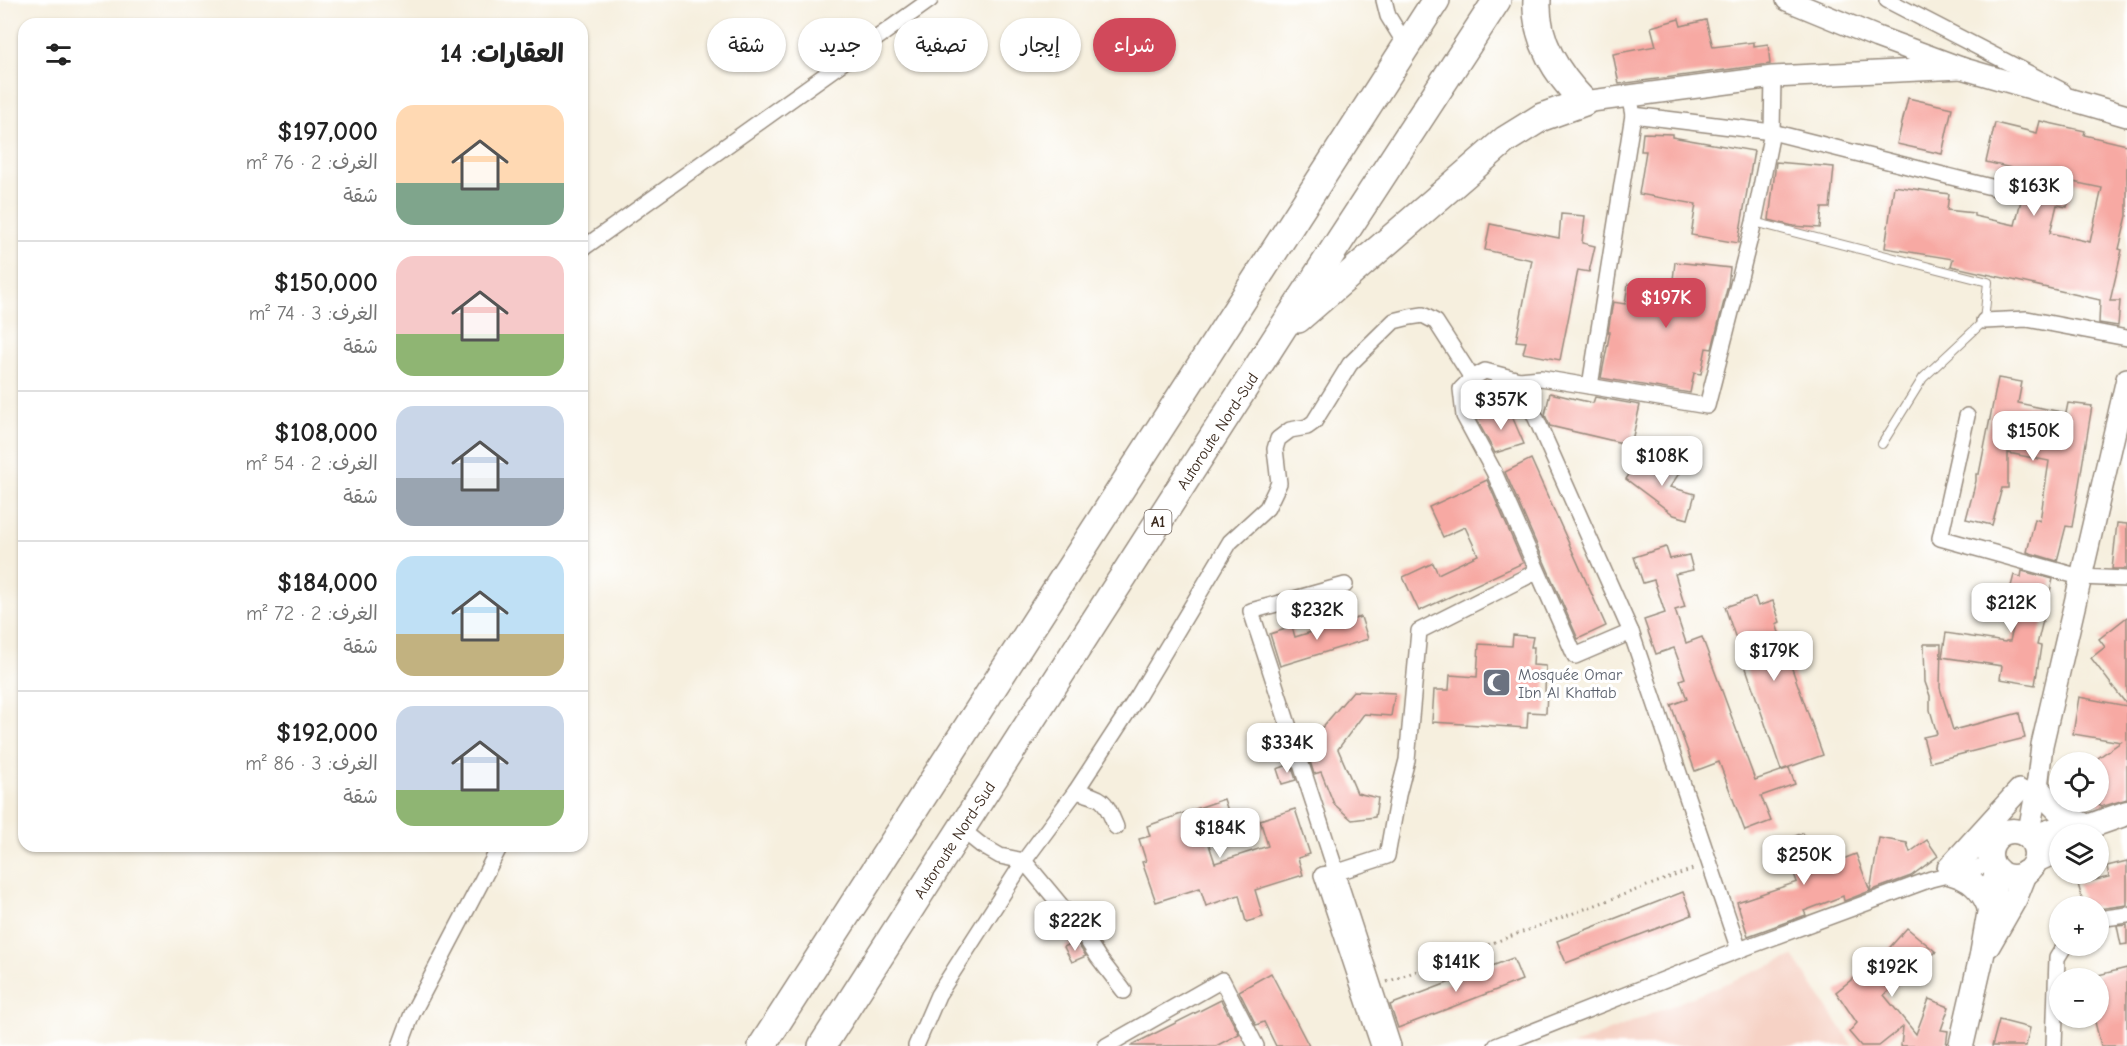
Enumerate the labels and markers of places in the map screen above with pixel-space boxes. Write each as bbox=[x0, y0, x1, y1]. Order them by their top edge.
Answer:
pin: $163K bbox=[1992, 166, 2076, 217]
pin: $197K bbox=[1624, 278, 1708, 329]
pin: $357K bbox=[1459, 380, 1543, 431]
pin: $150K bbox=[1991, 411, 2075, 462]
pin: $108K bbox=[1620, 436, 1704, 487]
pin: $212K bbox=[1969, 583, 2053, 634]
pin: $232K bbox=[1275, 590, 1359, 641]
pin: $179K bbox=[1732, 631, 1816, 682]
place label: Mosquée Omar Ibn Al Khattab bbox=[1518, 666, 1623, 702]
mosque icon: Mosquée Omar Ibn Al Khattab bbox=[1481, 667, 1513, 699]
pin: $334K bbox=[1245, 723, 1329, 774]
pin: $184K bbox=[1178, 808, 1262, 859]
pin: $250K bbox=[1762, 835, 1846, 886]
pin: $222K bbox=[1033, 901, 1117, 952]
pin: $141K bbox=[1414, 942, 1498, 993]
pin: $192K bbox=[1850, 947, 1934, 998]

